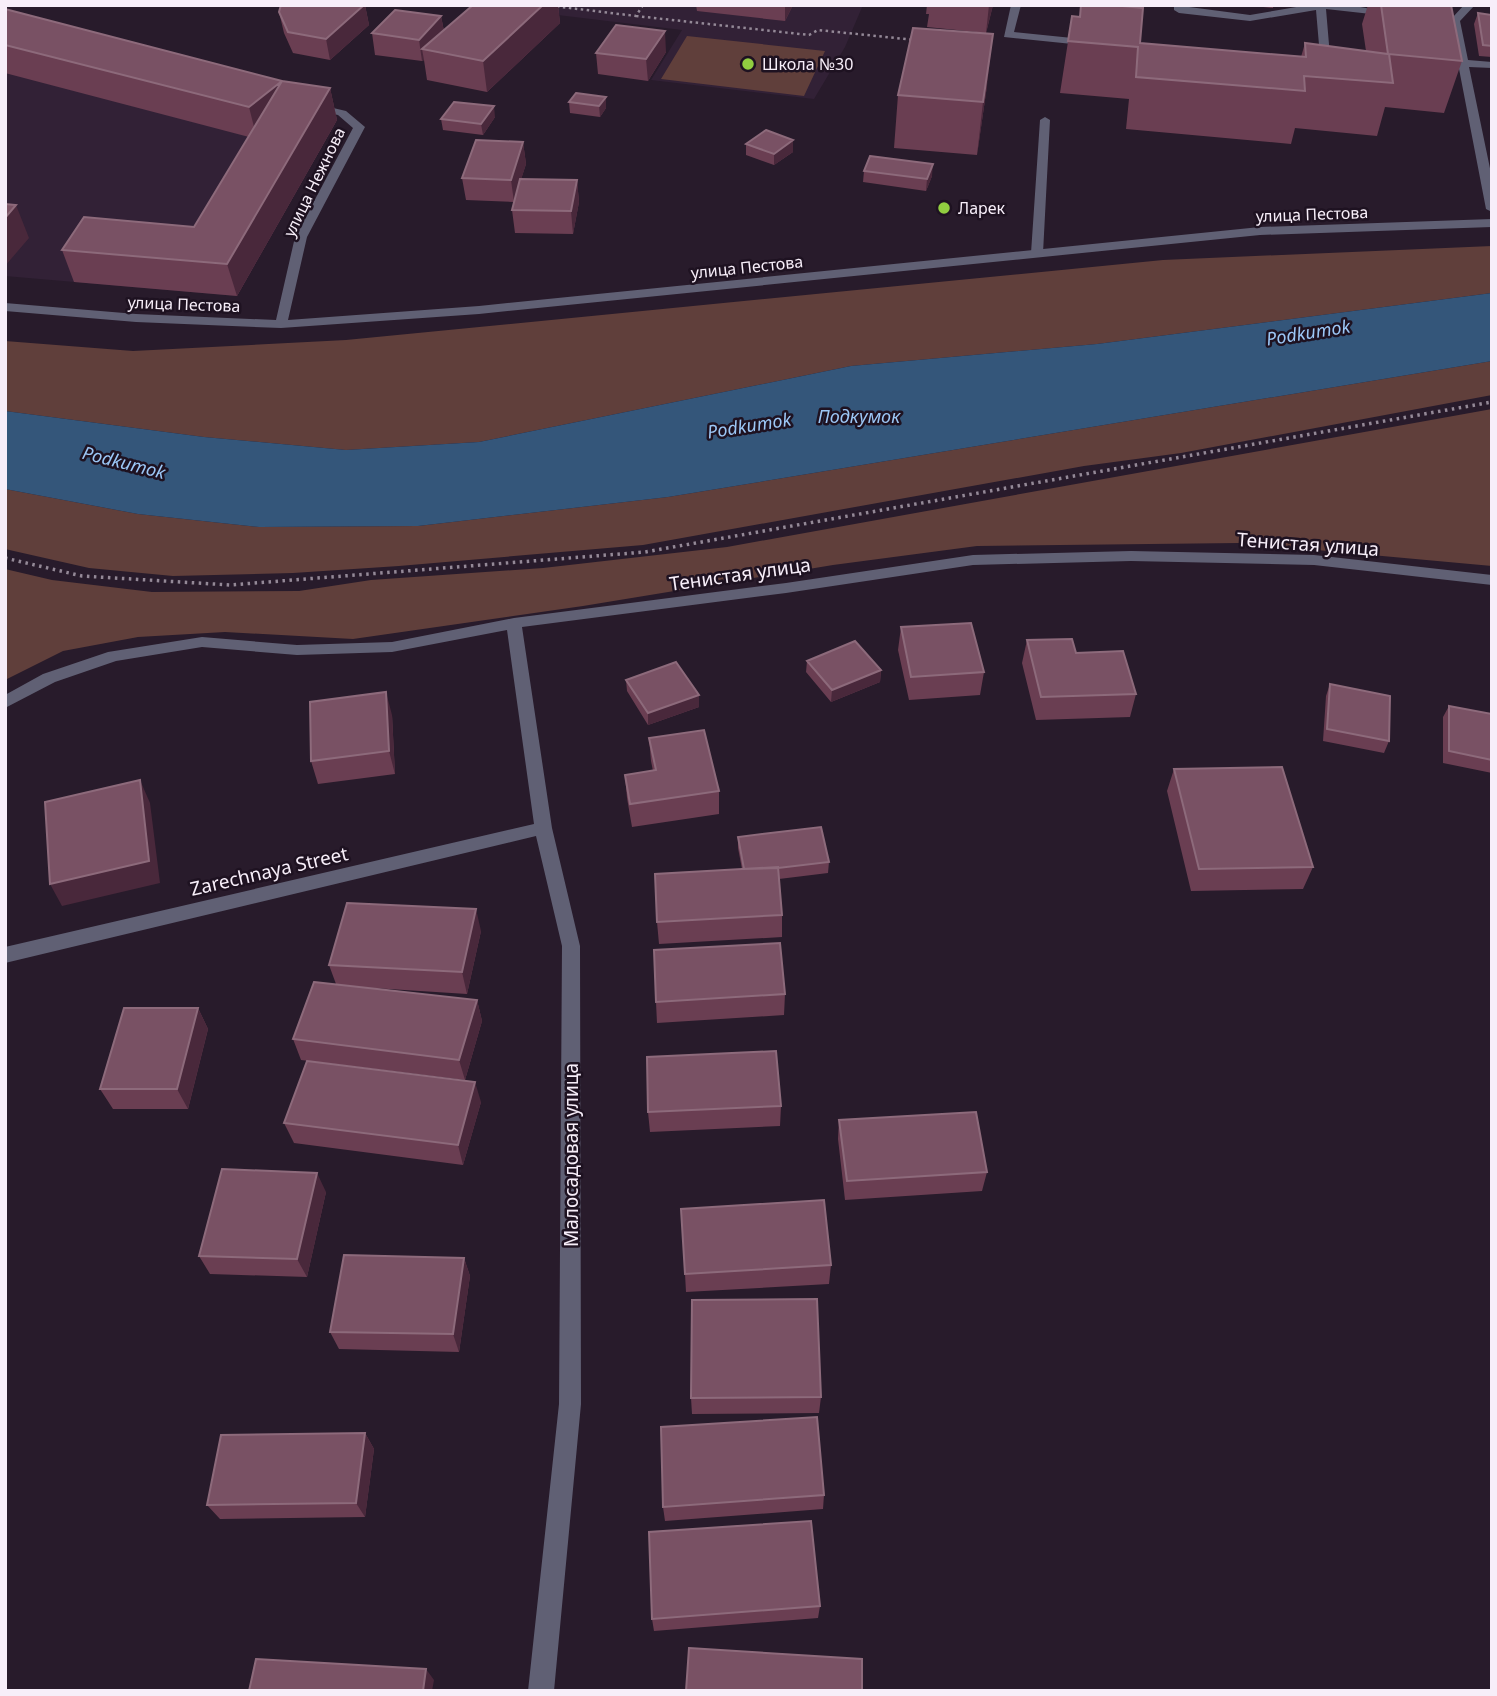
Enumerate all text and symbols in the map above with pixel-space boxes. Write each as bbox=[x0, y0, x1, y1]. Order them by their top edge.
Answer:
place label: Школа №30 bbox=[762, 53, 853, 75]
marker: Школа №30 bbox=[740, 56, 756, 72]
street label: улица Нежнова bbox=[278, 124, 350, 240]
place label: Ларек bbox=[958, 197, 1006, 219]
marker: Ларек bbox=[936, 200, 952, 216]
street label: улица Пестова bbox=[1255, 201, 1369, 227]
street label: улица Пестова bbox=[690, 250, 804, 284]
street label: улица Пестова bbox=[127, 291, 241, 317]
water label: Podkumok bbox=[1264, 313, 1353, 350]
water label: Подкумок bbox=[818, 404, 901, 428]
water label: Podkumok bbox=[705, 406, 794, 443]
water label: Podkumok bbox=[80, 440, 169, 484]
street label: Тенистая улица bbox=[1236, 526, 1380, 562]
street label: Тенистая улица bbox=[668, 551, 812, 597]
street label: Zarechnaya Street bbox=[187, 840, 351, 902]
street label: Малосадовая улица bbox=[558, 1063, 584, 1247]

